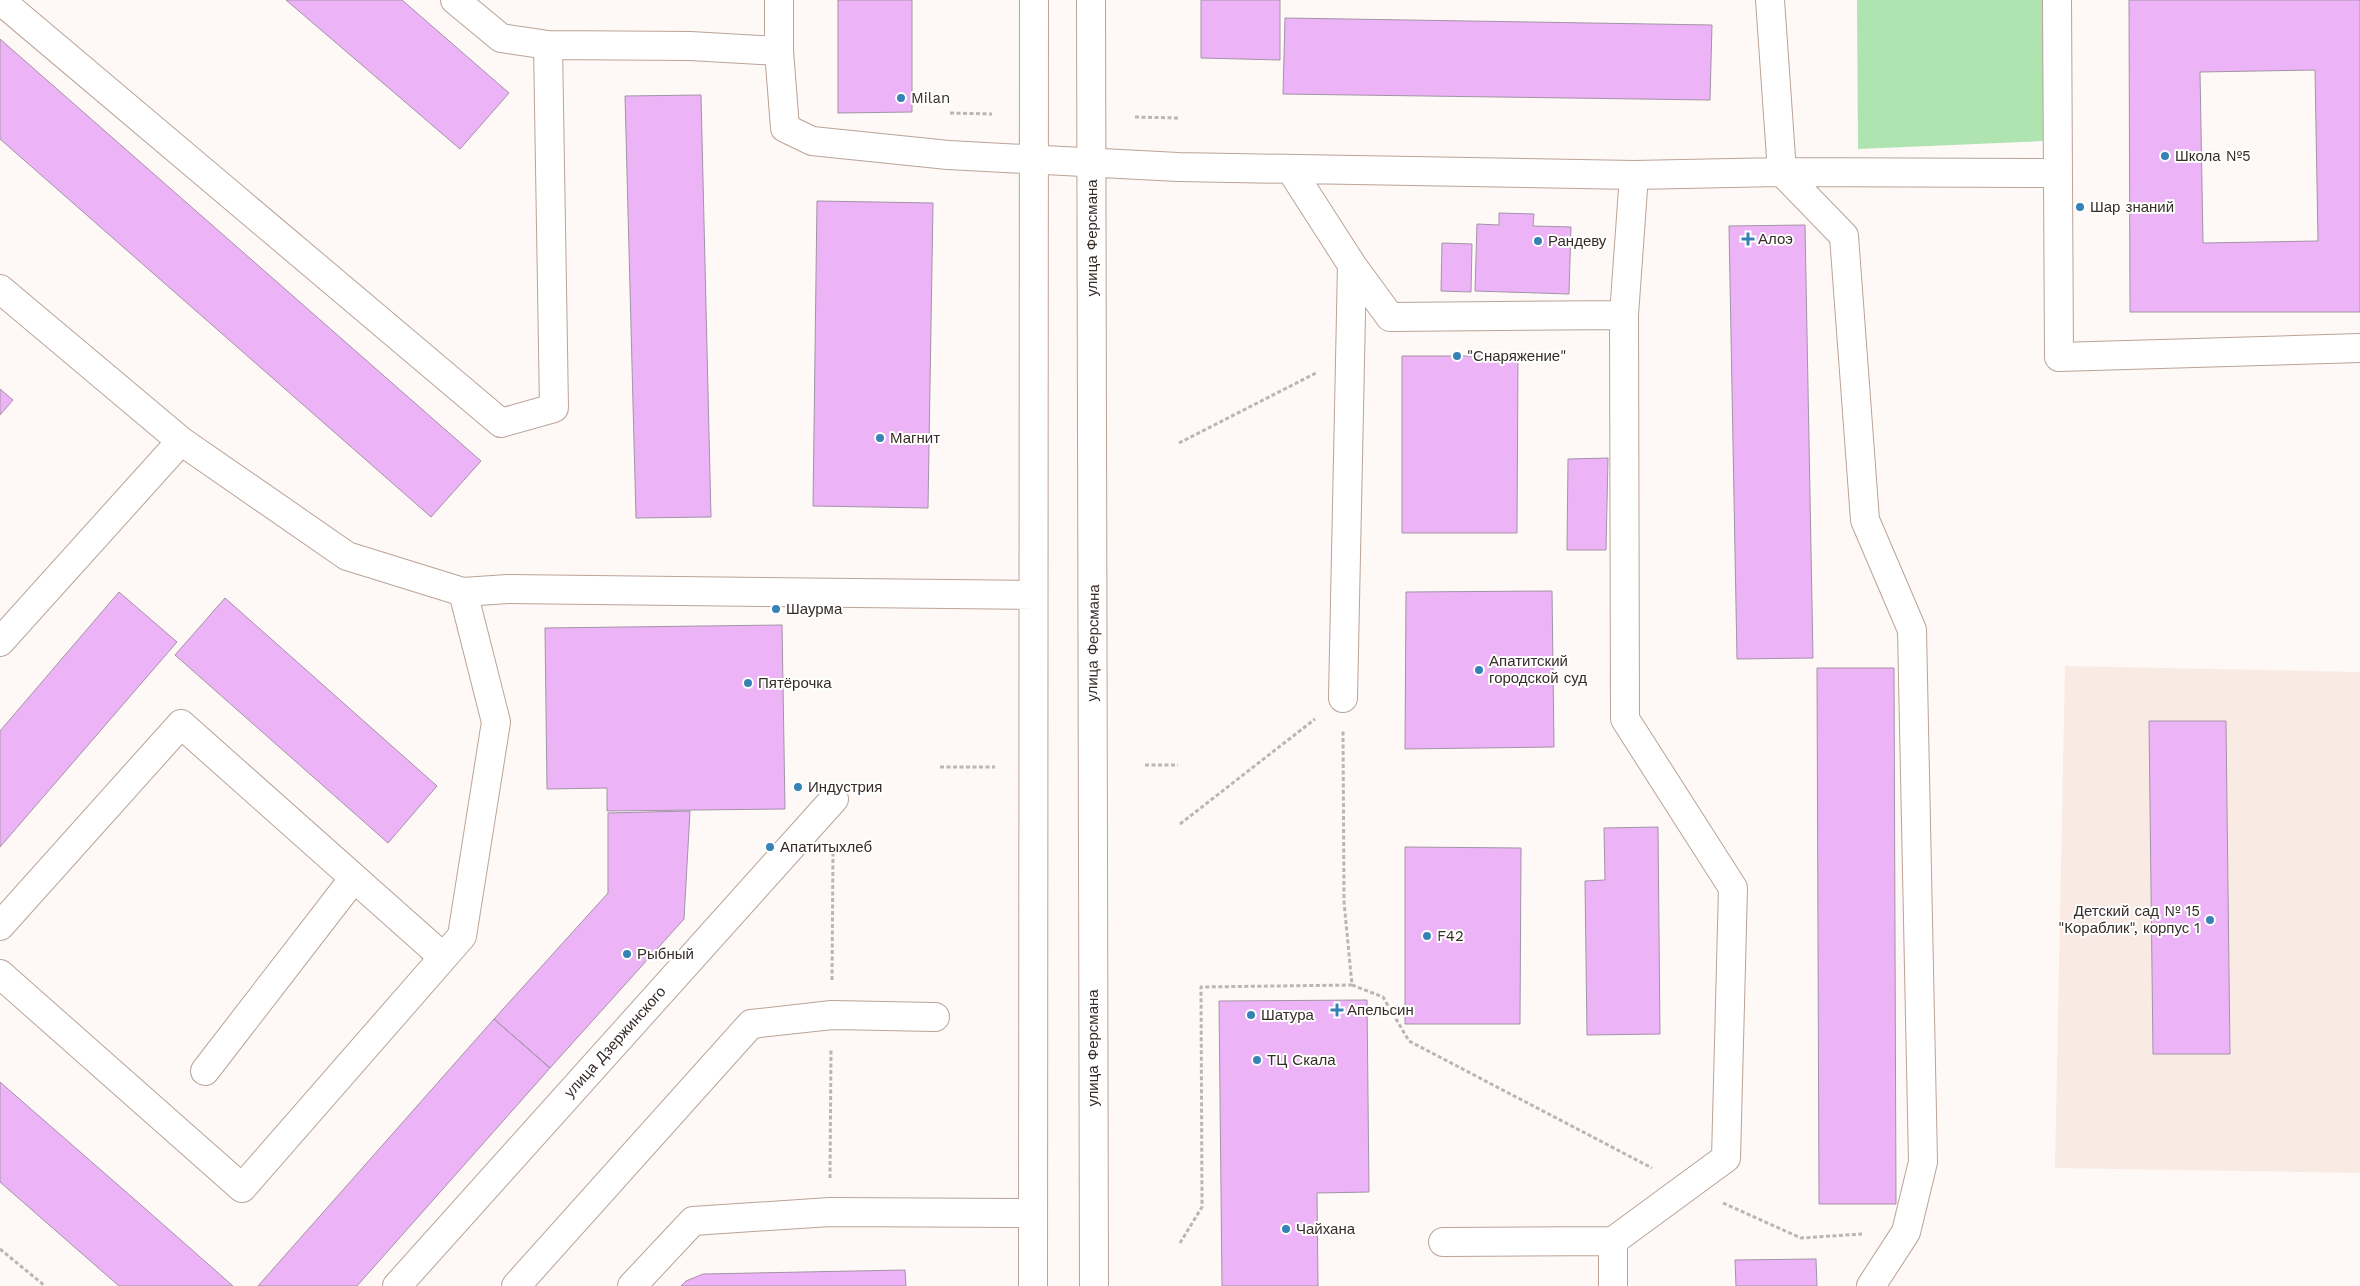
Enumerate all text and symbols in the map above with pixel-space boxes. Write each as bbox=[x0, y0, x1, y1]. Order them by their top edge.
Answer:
place label: Milan bbox=[911, 89, 950, 107]
marker: Milan bbox=[895, 92, 907, 104]
place label: Школа №5 bbox=[2175, 147, 2251, 165]
marker: Школа №5 bbox=[2159, 150, 2171, 162]
street label: улица Ферсмана bbox=[1083, 179, 1101, 297]
place label: Шар знаний bbox=[2090, 198, 2174, 216]
marker: Шар знаний bbox=[2074, 201, 2086, 213]
place label: Алоэ bbox=[1758, 230, 1793, 248]
place label: Рандеву bbox=[1548, 232, 1607, 250]
marker: Алоэ bbox=[1742, 233, 1754, 245]
marker: Рандеву bbox=[1532, 235, 1544, 247]
place label: "Снаряжение" bbox=[1467, 347, 1566, 365]
marker: "Снаряжение" bbox=[1451, 350, 1463, 362]
place label: Магнит bbox=[890, 429, 940, 447]
marker: Магнит bbox=[874, 432, 886, 444]
street label: улица Ферсмана bbox=[1083, 584, 1103, 702]
place label: Шаурма bbox=[786, 600, 843, 618]
marker: Шаурма bbox=[770, 603, 782, 615]
place label: Апатитский городской суд bbox=[1489, 652, 1587, 687]
marker: Апатитский городской суд bbox=[1473, 664, 1485, 676]
place label: Пятёрочка bbox=[758, 674, 832, 692]
marker: Пятёрочка bbox=[742, 677, 754, 689]
place label: Индустрия bbox=[808, 778, 882, 796]
marker: Индустрия bbox=[792, 781, 804, 793]
place label: Апатитыхлеб bbox=[780, 838, 872, 856]
marker: Апатитыхлеб bbox=[764, 841, 776, 853]
place label: Детский сад № 15 "Кораблик", корпус 1 bbox=[2058, 902, 2200, 937]
marker: Детский сад № 15 "Кораблик", корпус 1 bbox=[2204, 914, 2216, 926]
place label: F42 bbox=[1437, 927, 1464, 945]
marker: F42 bbox=[1421, 930, 1433, 942]
place label: Рыбный bbox=[637, 945, 694, 963]
marker: Рыбный bbox=[621, 948, 633, 960]
street label: улица Дзержинского bbox=[560, 983, 670, 1101]
street label: улица Ферсмана bbox=[1084, 989, 1102, 1107]
place label: Апельсин bbox=[1347, 1001, 1414, 1019]
marker: Апельсин bbox=[1331, 1004, 1343, 1016]
place label: Шатура bbox=[1261, 1006, 1314, 1024]
marker: Шатура bbox=[1245, 1009, 1257, 1021]
place label: ТЦ Скала bbox=[1267, 1051, 1336, 1069]
marker: ТЦ Скала bbox=[1251, 1054, 1263, 1066]
place label: Чайхана bbox=[1296, 1220, 1356, 1238]
marker: Чайхана bbox=[1280, 1223, 1292, 1235]

